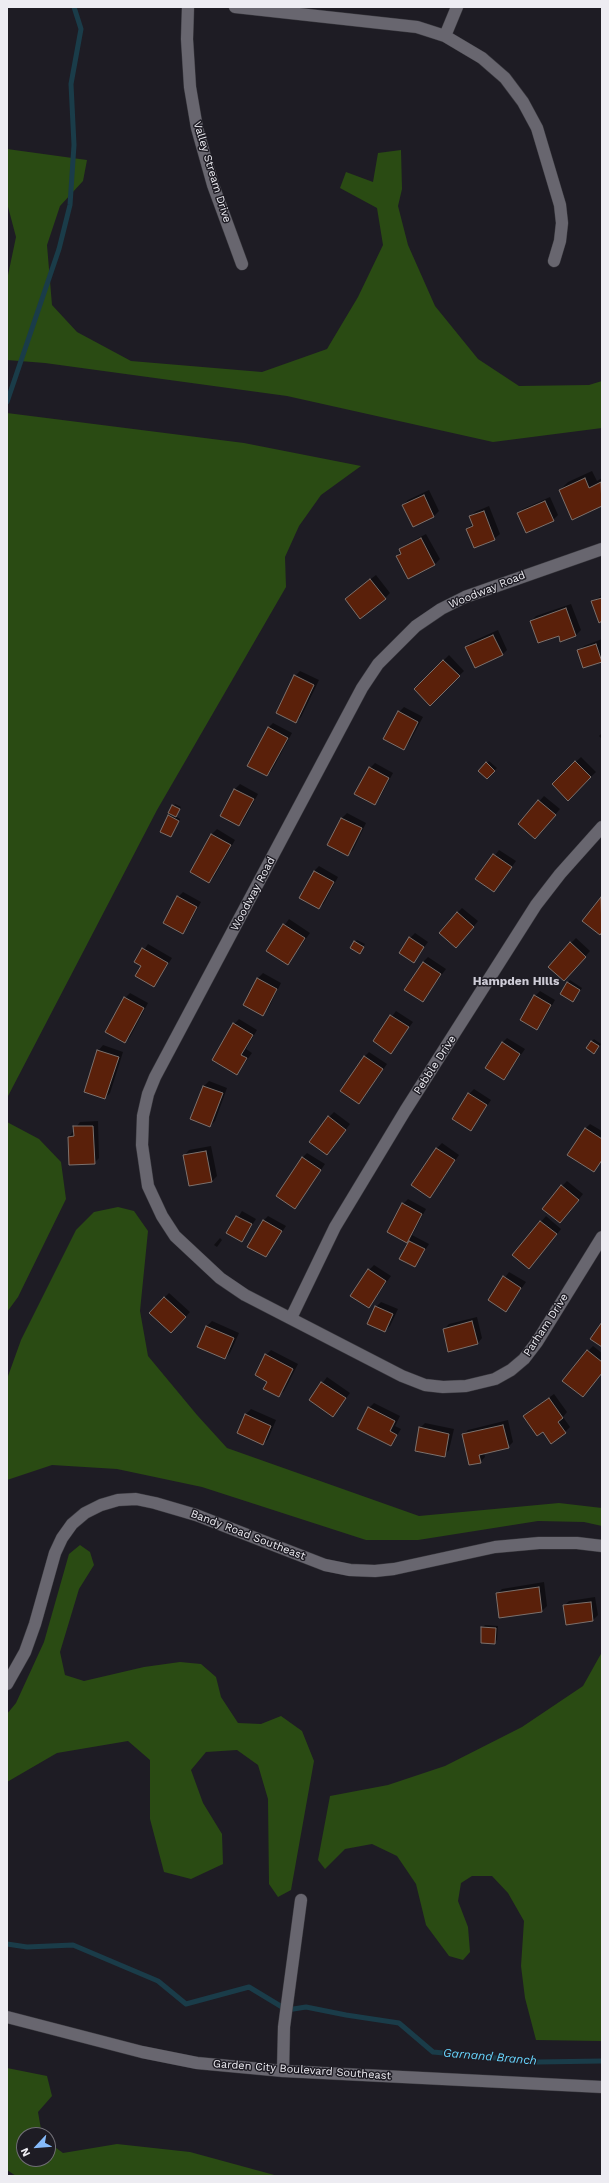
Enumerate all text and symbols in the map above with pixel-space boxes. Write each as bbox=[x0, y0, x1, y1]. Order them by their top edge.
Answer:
street label: Valley Stream Drive bbox=[190, 120, 234, 224]
street label: Woodway Road bbox=[447, 569, 527, 611]
street label: Woodway Road bbox=[228, 855, 278, 933]
district label: Hampden Hills bbox=[473, 974, 559, 988]
street label: Pebble Drive bbox=[411, 1033, 459, 1097]
street label: Parham Drive bbox=[521, 1291, 571, 1359]
street label: Bandy Road Southeast bbox=[189, 1507, 307, 1563]
water label: Garnand Branch bbox=[443, 2046, 537, 2068]
street label: Garden City Boulevard Southeast bbox=[212, 2057, 392, 2083]
north arrow bbox=[16, 2127, 56, 2167]
text: N bbox=[18, 2146, 33, 2159]

